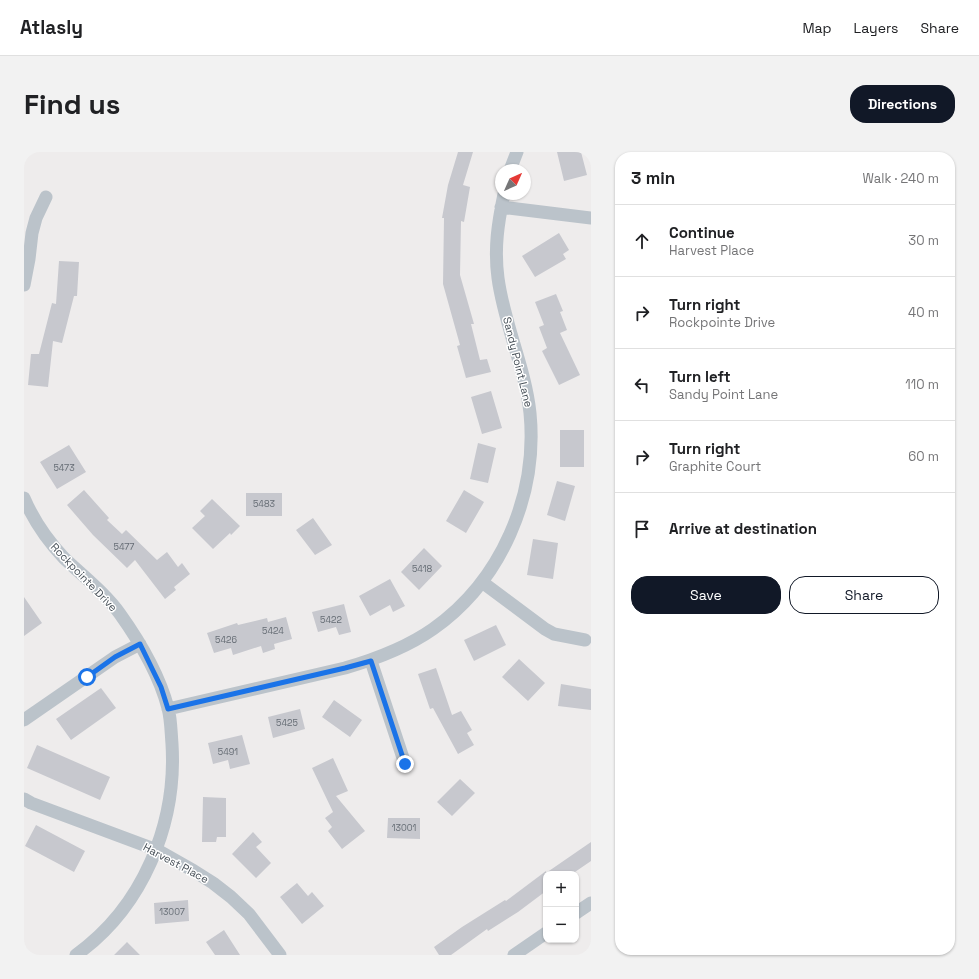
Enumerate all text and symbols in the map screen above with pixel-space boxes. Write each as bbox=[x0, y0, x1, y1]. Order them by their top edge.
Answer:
text: Atlasly bbox=[20, 15, 83, 40]
text: Map bbox=[802, 19, 832, 37]
text: Layers bbox=[854, 19, 898, 37]
text: Share bbox=[920, 19, 959, 37]
button: Directions bbox=[850, 85, 955, 123]
text: Find us bbox=[24, 86, 121, 122]
north arrow bbox=[495, 164, 531, 200]
text: 3 min bbox=[631, 167, 675, 189]
text: Walk · 240 m bbox=[863, 170, 939, 187]
text: Continue bbox=[669, 223, 735, 242]
icon: ahead bbox=[631, 230, 653, 252]
text: 30 m bbox=[908, 232, 939, 249]
text: Harvest Place bbox=[669, 242, 754, 259]
text: Turn right bbox=[669, 295, 740, 314]
icon: right bbox=[631, 302, 653, 324]
text: 40 m bbox=[908, 304, 939, 321]
text: Rockpointe Drive bbox=[669, 314, 775, 331]
street label: Sandy Point Lane bbox=[500, 315, 536, 409]
text: Turn left bbox=[669, 367, 731, 386]
icon: left bbox=[631, 374, 653, 396]
text: 110 m bbox=[905, 376, 939, 393]
text: Sandy Point Lane bbox=[669, 386, 778, 403]
text: Turn right bbox=[669, 439, 740, 458]
icon: right bbox=[631, 446, 653, 468]
text: 60 m bbox=[908, 448, 939, 465]
text: Graphite Court bbox=[669, 458, 761, 475]
house number: 5473 bbox=[53, 462, 75, 474]
house number: 5483 bbox=[253, 498, 275, 510]
icon: arrive bbox=[631, 518, 653, 540]
text: Arrive at destination bbox=[669, 519, 817, 538]
street label: Rockpointe Drive bbox=[48, 540, 120, 614]
house number: 5477 bbox=[114, 541, 134, 553]
house number: 5418 bbox=[412, 563, 432, 575]
button: Save bbox=[631, 576, 781, 614]
button: Share bbox=[789, 576, 939, 614]
house number: 5422 bbox=[320, 614, 342, 626]
house number: 5424 bbox=[262, 625, 284, 637]
house number: 5426 bbox=[215, 634, 237, 646]
route start bbox=[78, 668, 96, 686]
house number: 5425 bbox=[276, 717, 298, 729]
house number: 5491 bbox=[218, 746, 238, 758]
route end bbox=[396, 755, 414, 773]
house number: 13001 bbox=[392, 822, 416, 834]
street label: Harvest Place bbox=[141, 840, 211, 886]
map controls bbox=[543, 871, 579, 943]
button: + bbox=[543, 871, 579, 907]
house number: 13007 bbox=[159, 906, 185, 918]
button: − bbox=[543, 907, 579, 943]

